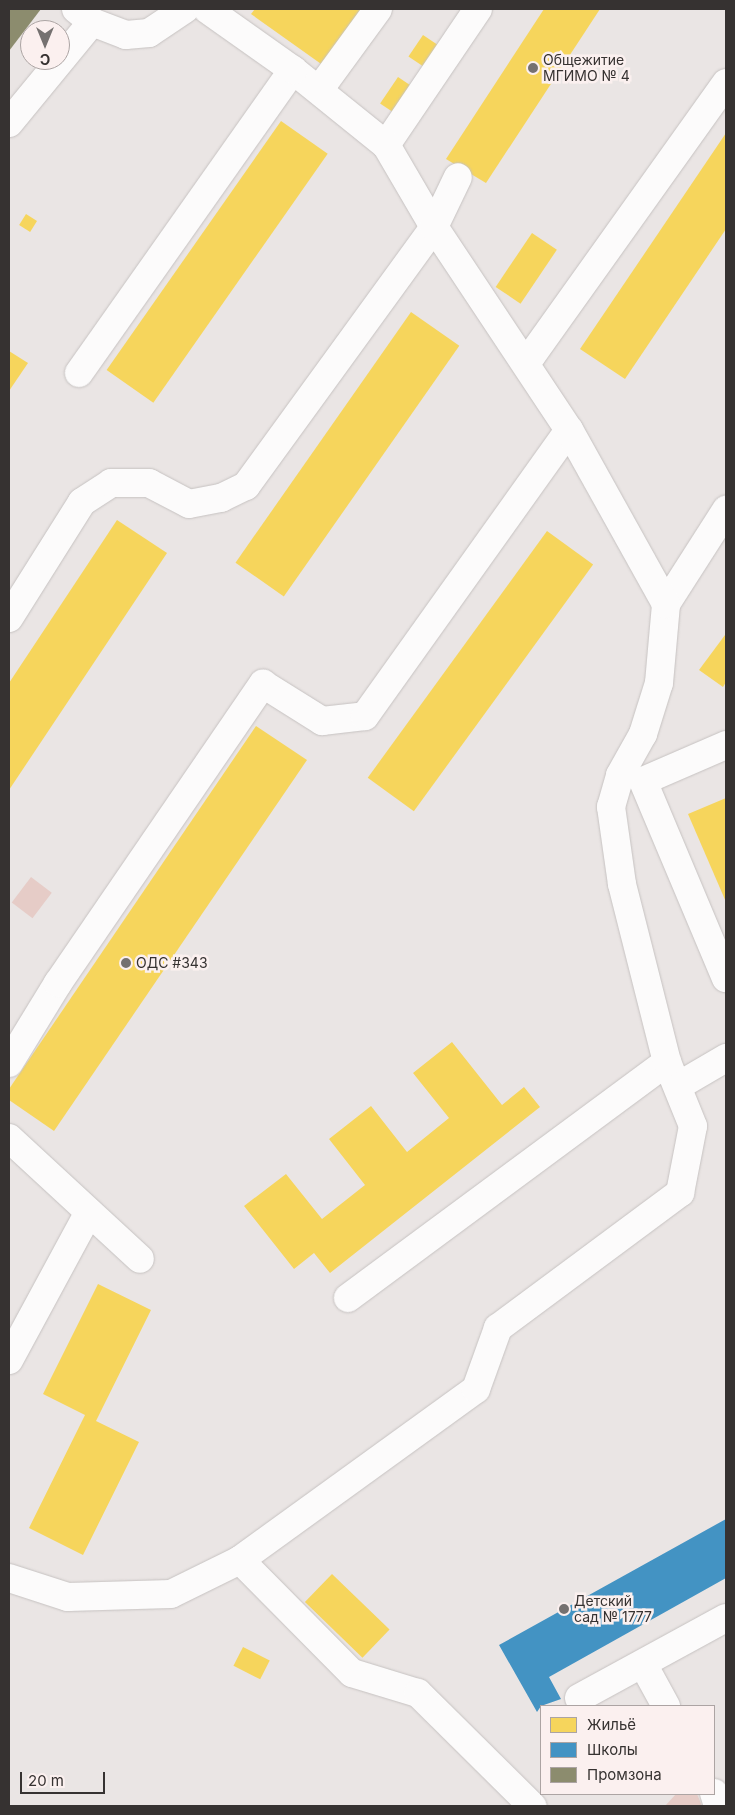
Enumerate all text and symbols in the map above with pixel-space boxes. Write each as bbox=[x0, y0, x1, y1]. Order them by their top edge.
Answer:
north arrow bbox=[20, 20, 70, 70]
text: С bbox=[40, 51, 50, 68]
place label: Общежитие МГИМО № 4 bbox=[543, 52, 630, 84]
marker: Общежитие МГИМО № 4 bbox=[527, 62, 539, 74]
place label: ОДС #343 bbox=[136, 955, 208, 971]
marker: ОДС #343 bbox=[120, 957, 132, 969]
place label: Детский сад № 1777 bbox=[574, 1593, 652, 1625]
marker: Детский сад № 1777 bbox=[558, 1603, 570, 1615]
legend bbox=[540, 1705, 715, 1795]
text: Жильё bbox=[587, 1715, 636, 1734]
text: Школы bbox=[587, 1740, 638, 1759]
scale bar bbox=[22, 1762, 108, 1794]
text: Промзона bbox=[587, 1765, 662, 1784]
text: 20 m bbox=[28, 1771, 64, 1790]

